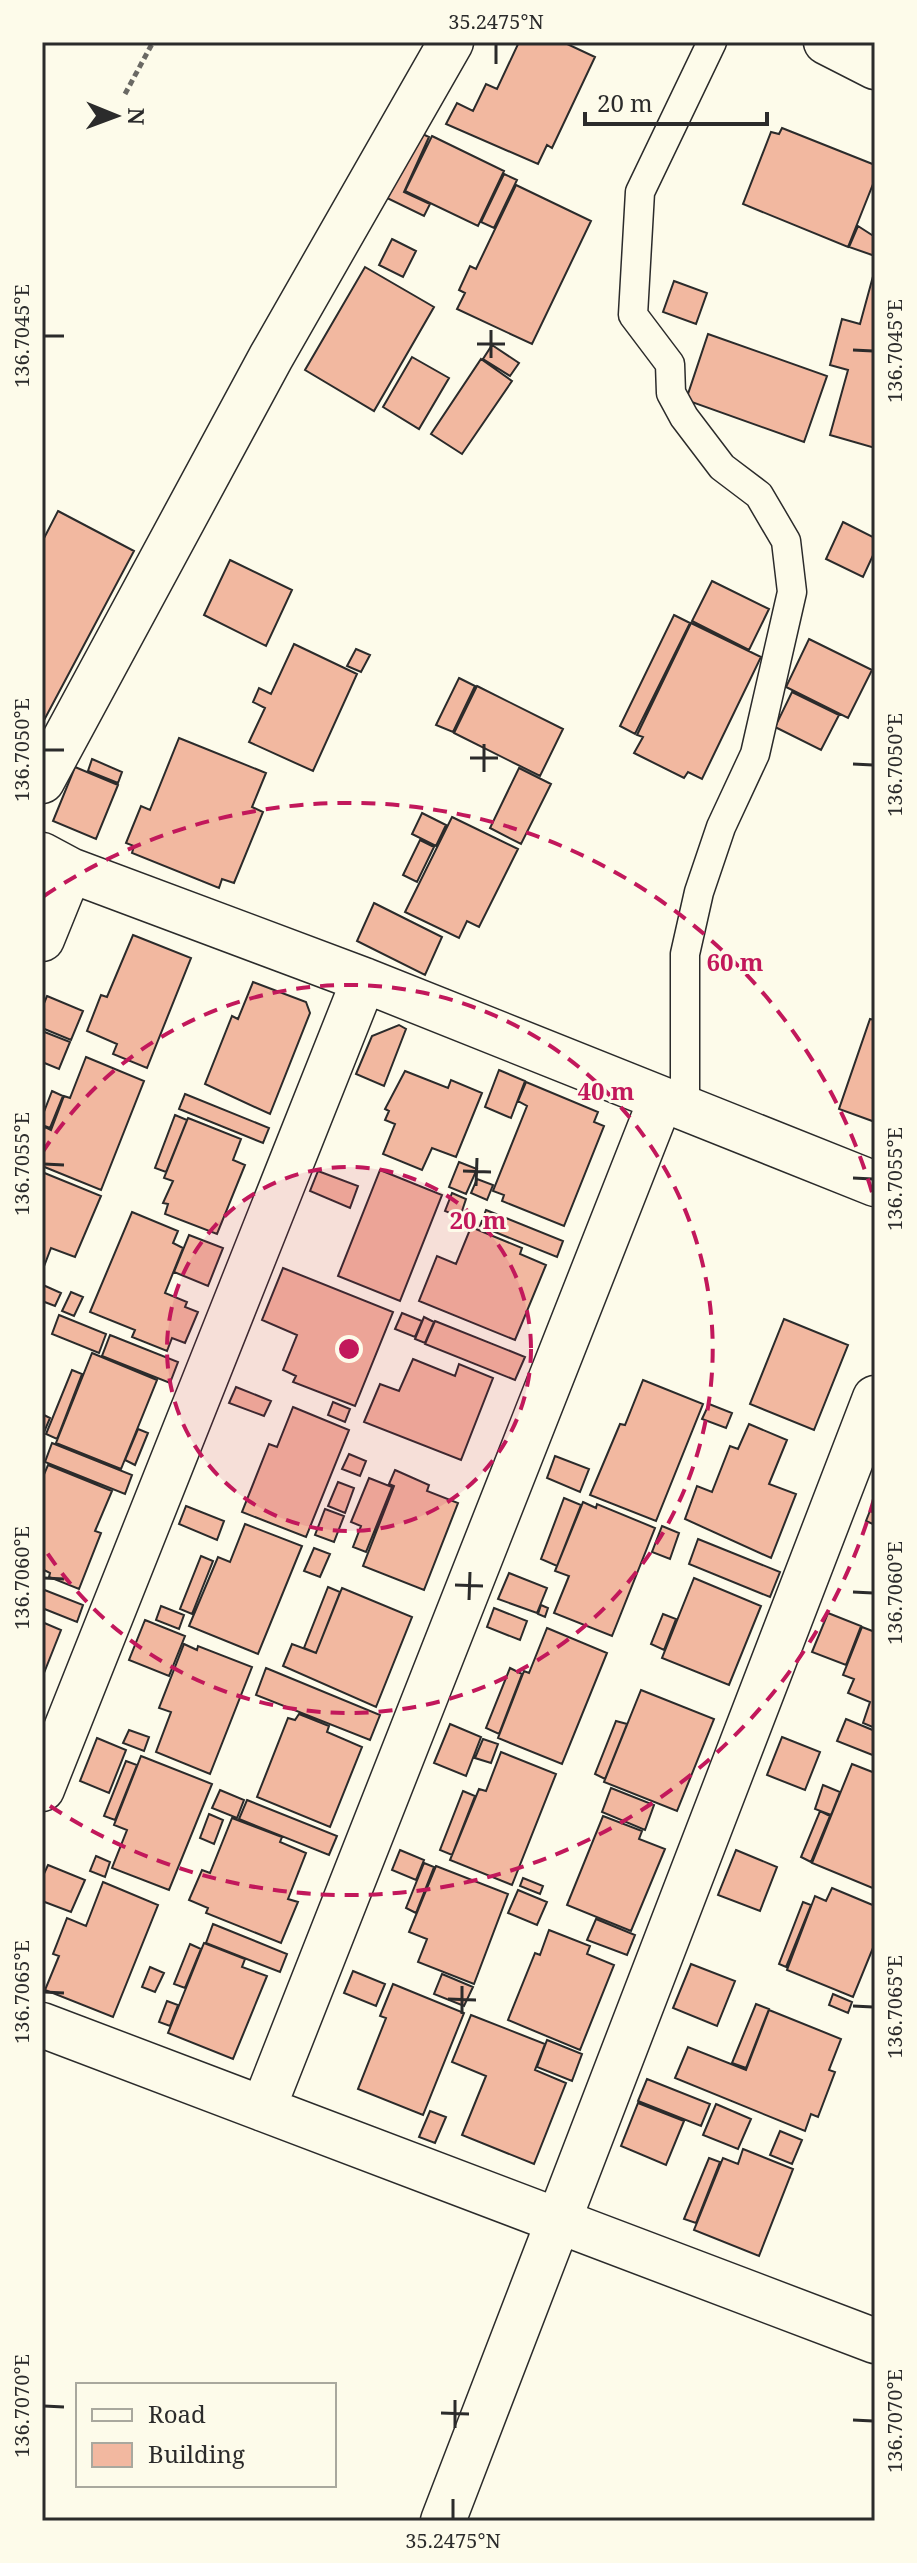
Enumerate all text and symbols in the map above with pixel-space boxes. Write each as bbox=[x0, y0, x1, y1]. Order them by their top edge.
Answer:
text: 35.2475°N bbox=[448, 8, 544, 35]
north arrow bbox=[76, 76, 156, 156]
scale bar bbox=[585, 76, 767, 126]
text: 20 m bbox=[597, 86, 653, 119]
text: N bbox=[122, 107, 152, 125]
text: 136.7045°E bbox=[8, 284, 35, 388]
text: 136.7045°E bbox=[881, 299, 908, 403]
text: 136.7050°E bbox=[8, 698, 35, 802]
text: 136.7050°E bbox=[881, 713, 908, 817]
text: 60 m bbox=[706, 945, 764, 978]
text: 40 m bbox=[577, 1074, 635, 1107]
text: 136.7055°E bbox=[8, 1112, 35, 1216]
text: 136.7055°E bbox=[881, 1127, 908, 1231]
text: 20 m bbox=[449, 1203, 507, 1236]
centre of rings bbox=[335, 1335, 363, 1363]
text: 136.7060°E bbox=[8, 1526, 35, 1630]
text: 136.7060°E bbox=[881, 1541, 908, 1645]
text: 136.7065°E bbox=[8, 1940, 35, 2044]
text: 136.7065°E bbox=[881, 1955, 908, 2059]
text: 136.7070°E bbox=[8, 2354, 35, 2458]
text: 136.7070°E bbox=[881, 2369, 908, 2473]
legend bbox=[76, 2383, 336, 2487]
text: Road bbox=[148, 2397, 206, 2430]
text: Building bbox=[148, 2437, 245, 2470]
text: 35.2475°N bbox=[405, 2527, 501, 2554]

